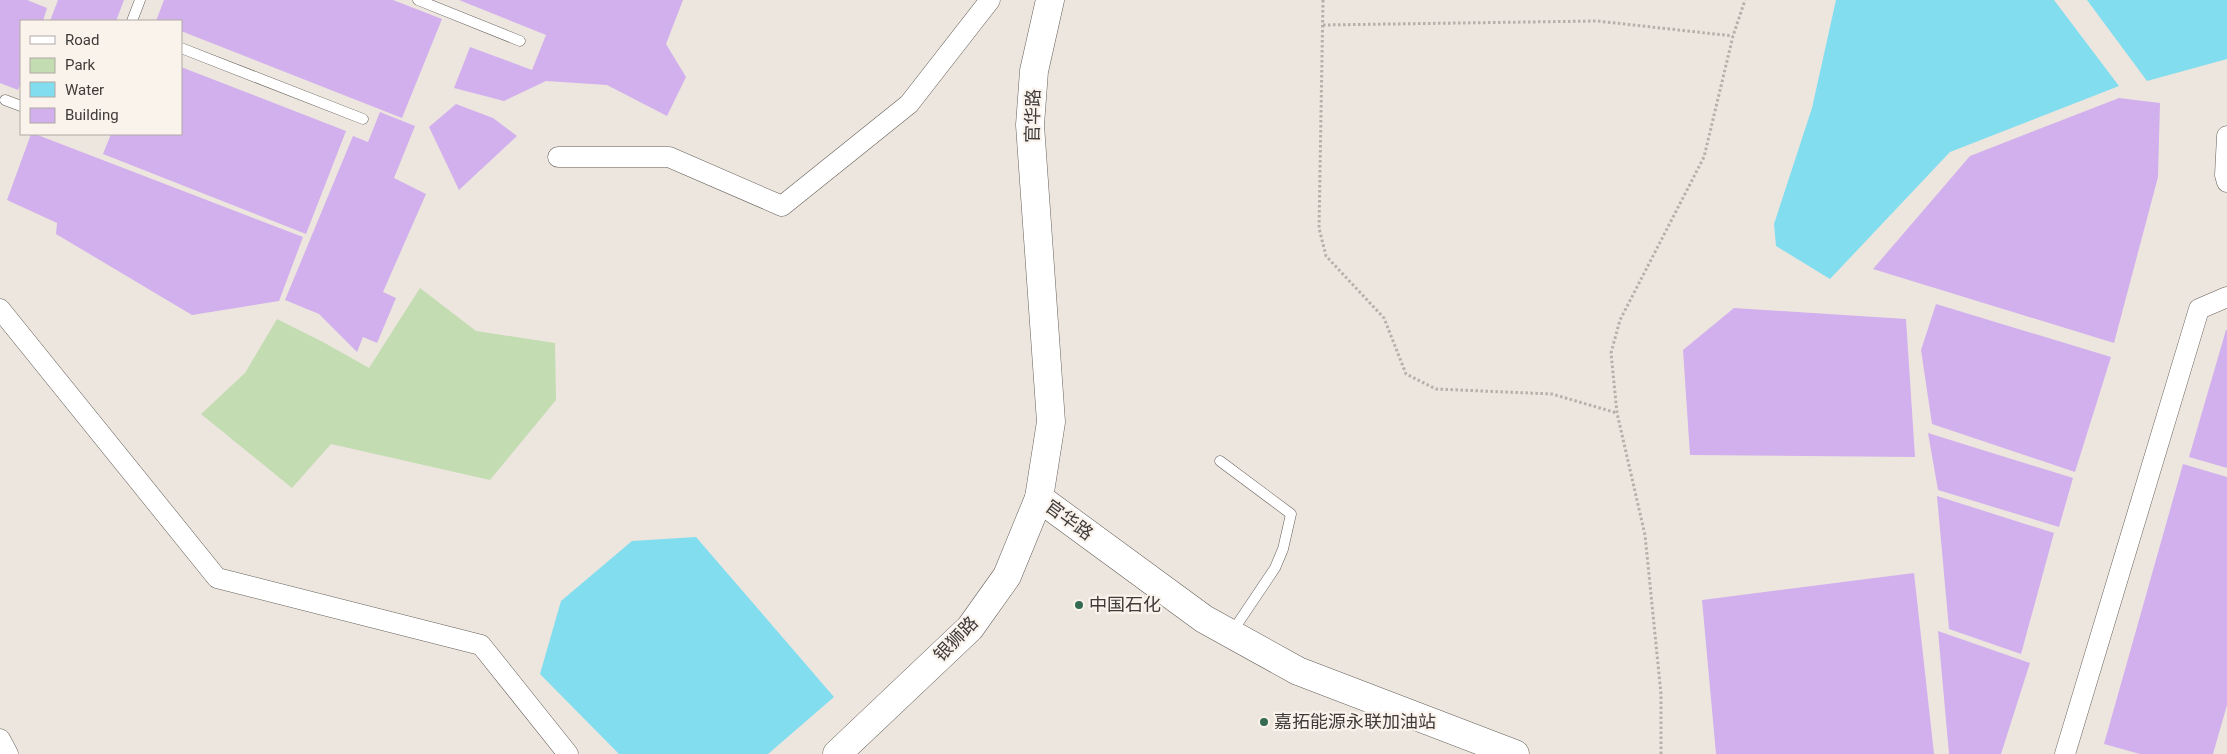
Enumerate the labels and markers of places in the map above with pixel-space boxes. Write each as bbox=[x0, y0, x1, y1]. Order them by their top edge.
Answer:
place label: 中国石化 bbox=[1089, 594, 1161, 615]
marker: 中国石化 bbox=[1073, 599, 1085, 611]
place label: 嘉拓能源永联加油站 bbox=[1274, 711, 1436, 732]
marker: 嘉拓能源永联加油站 bbox=[1258, 716, 1270, 728]

